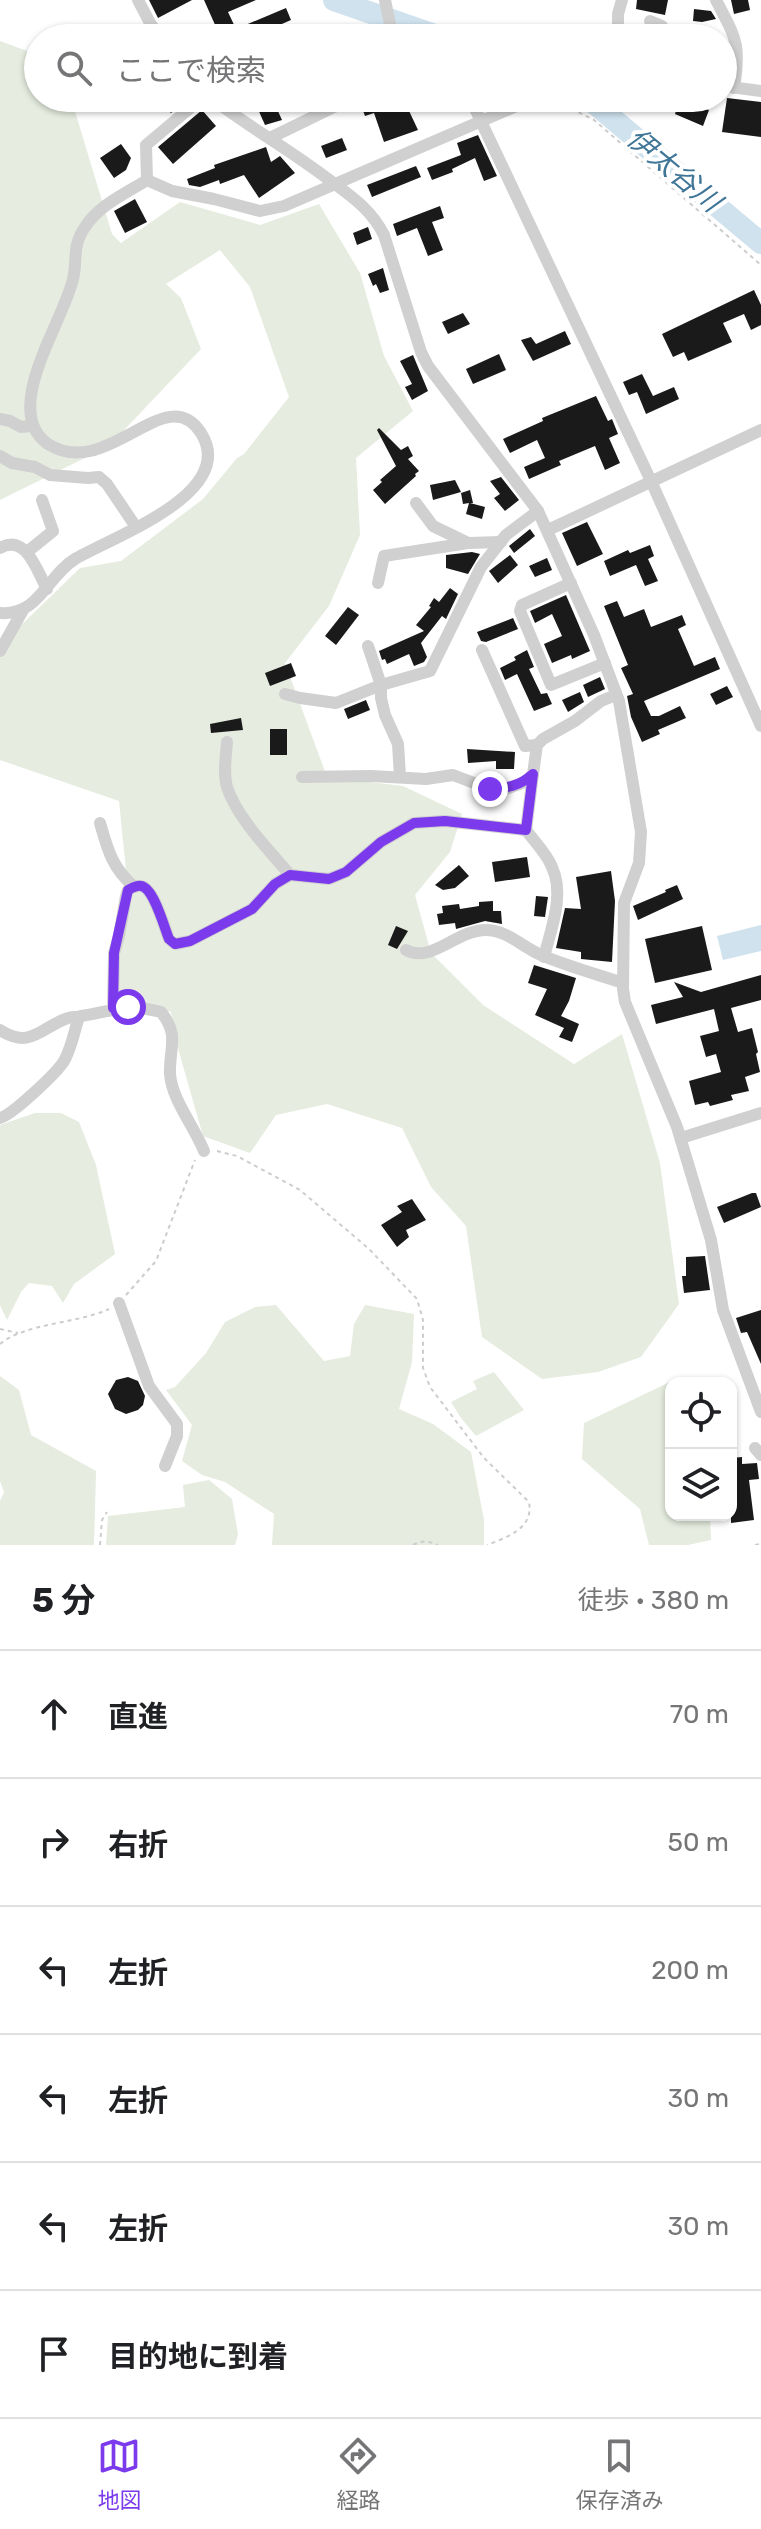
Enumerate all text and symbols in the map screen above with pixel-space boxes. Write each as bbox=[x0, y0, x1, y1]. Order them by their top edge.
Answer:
search box bbox=[24, 24, 737, 112]
icon: search bbox=[52, 46, 96, 90]
text: ここで検索 bbox=[116, 53, 266, 89]
water label: 伊太谷川 bbox=[620, 121, 730, 221]
route end bbox=[472, 771, 508, 807]
route start bbox=[110, 989, 146, 1025]
map controls bbox=[665, 1377, 737, 1521]
button: locate bbox=[665, 1377, 737, 1449]
button: layers bbox=[665, 1449, 737, 1521]
text: 5 分 bbox=[32, 1580, 95, 1621]
text: 徒歩 · 380 m bbox=[578, 1585, 729, 1616]
icon: ahead bbox=[32, 1692, 76, 1736]
text: 直進 bbox=[108, 1699, 168, 1735]
text: 70 m bbox=[670, 1699, 729, 1730]
icon: right bbox=[32, 1820, 76, 1864]
text: 右折 bbox=[108, 1827, 168, 1863]
text: 50 m bbox=[668, 1827, 729, 1858]
icon: left bbox=[32, 1948, 76, 1992]
text: 左折 bbox=[108, 1955, 168, 1991]
text: 200 m bbox=[651, 1955, 729, 1986]
icon: left bbox=[32, 2076, 76, 2120]
text: 左折 bbox=[108, 2083, 168, 2119]
text: 30 m bbox=[667, 2083, 729, 2114]
icon: left bbox=[32, 2204, 76, 2248]
text: 左折 bbox=[108, 2211, 168, 2247]
text: 30 m bbox=[667, 2211, 729, 2242]
icon: arrive bbox=[32, 2332, 76, 2376]
text: 目的地に到着 bbox=[108, 2339, 288, 2375]
tab: 地図 bbox=[97, 2434, 142, 2514]
tab: 経路 bbox=[336, 2434, 381, 2514]
tab: 保存済み bbox=[575, 2434, 664, 2514]

